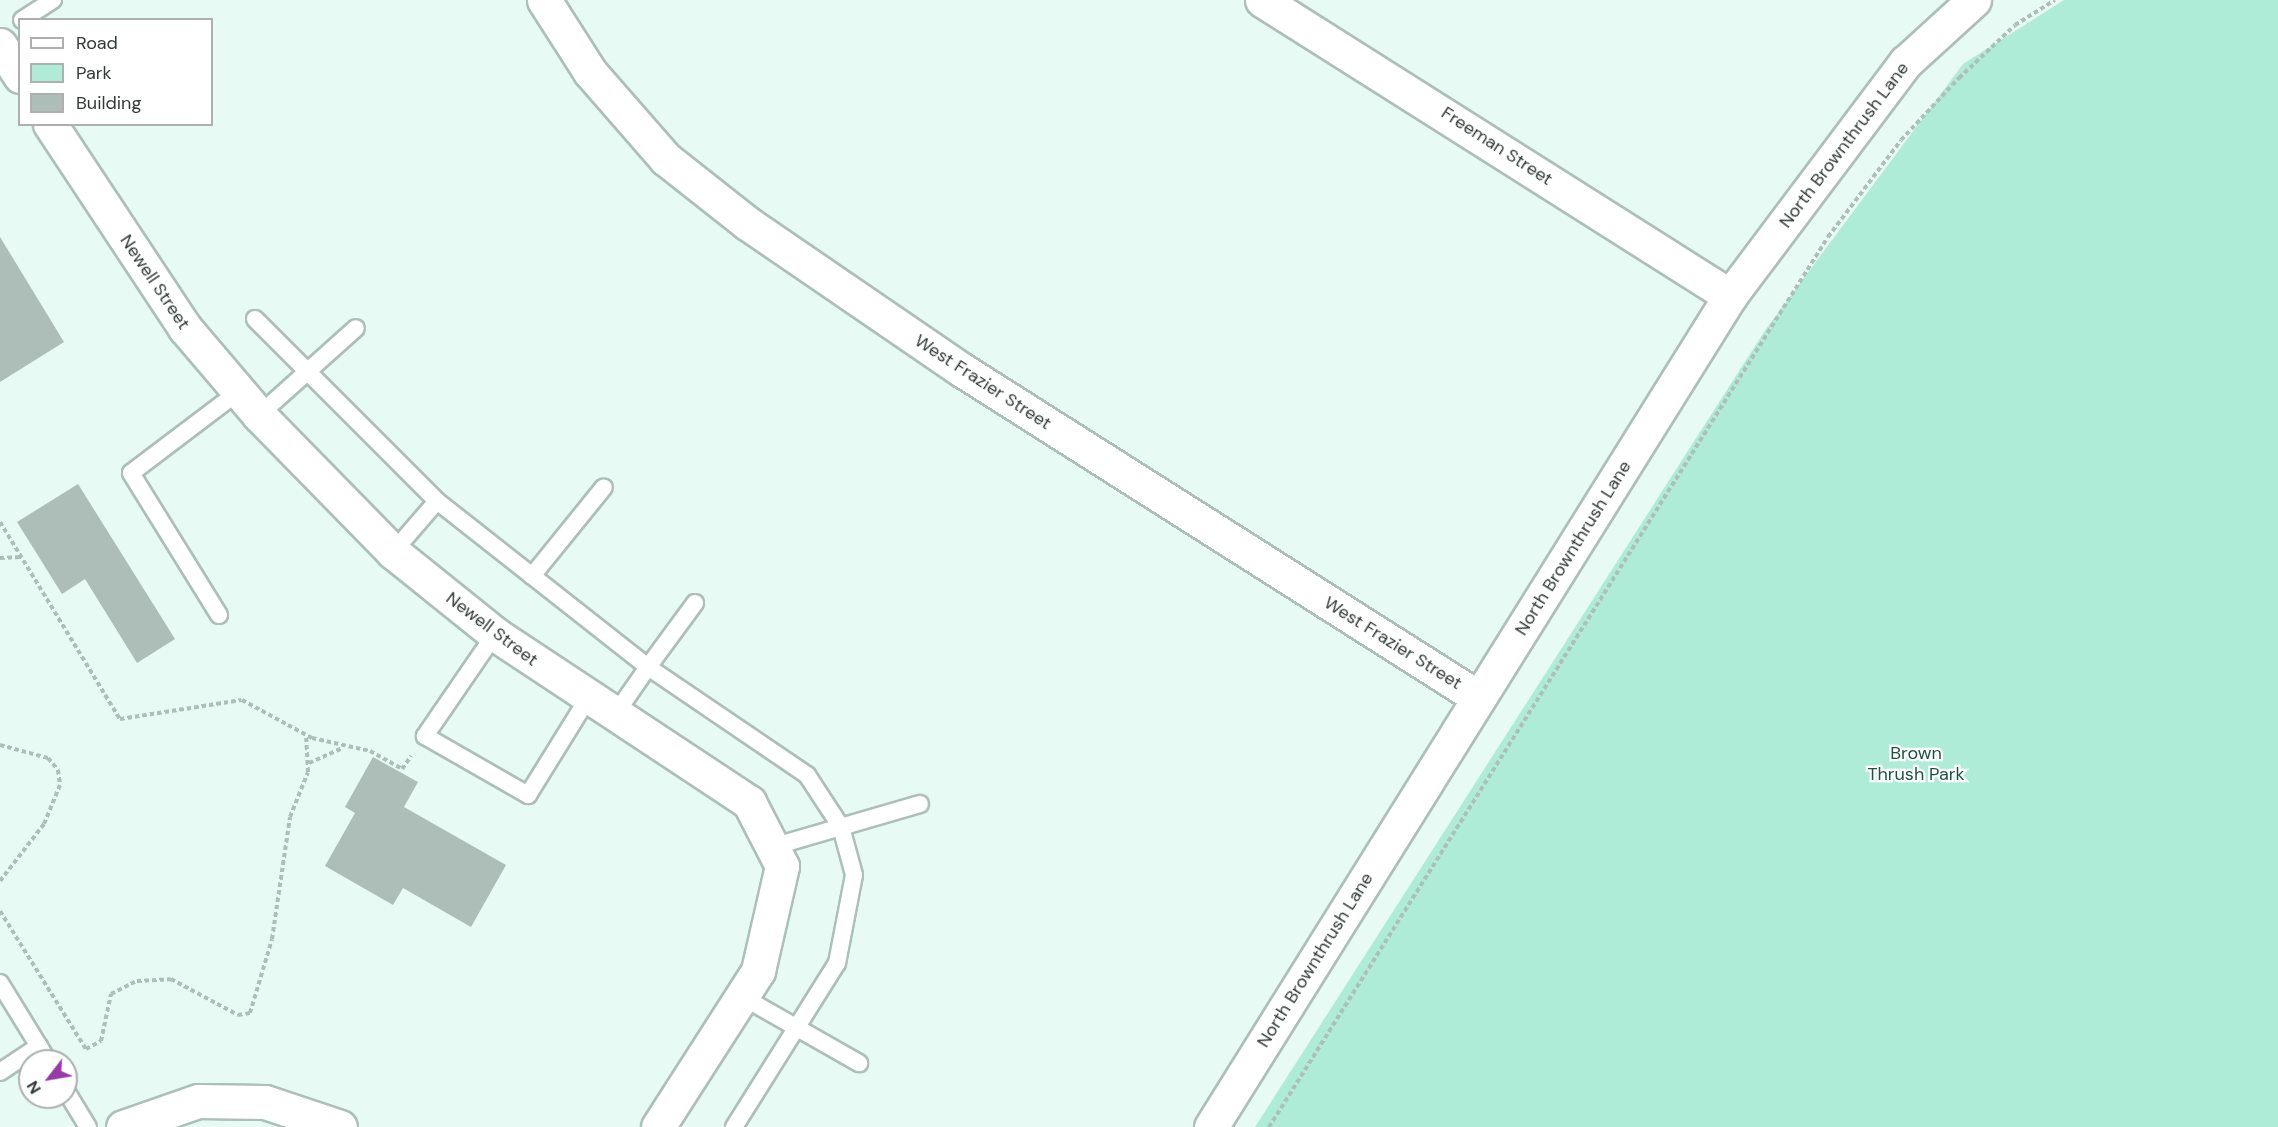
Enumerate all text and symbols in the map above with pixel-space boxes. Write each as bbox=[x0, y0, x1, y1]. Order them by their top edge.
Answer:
legend bbox=[18, 18, 213, 126]
text: Road bbox=[76, 31, 118, 55]
street label: North Brownthrush Lane bbox=[1775, 58, 1913, 232]
text: Park bbox=[76, 61, 112, 85]
text: Building bbox=[76, 91, 141, 115]
street label: Freeman Street bbox=[1437, 102, 1557, 190]
street label: Newell Street bbox=[115, 230, 195, 334]
street label: West Frazier Street bbox=[911, 330, 1055, 434]
street label: North Brownthrush Lane bbox=[1510, 457, 1636, 639]
street label: Newell Street bbox=[442, 587, 542, 671]
street label: West Frazier Street bbox=[1320, 592, 1466, 694]
park label: Brown Thrush Park bbox=[1867, 743, 1965, 786]
street label: North Brownthrush Lane bbox=[1252, 869, 1378, 1051]
north arrow bbox=[18, 1049, 78, 1109]
text: N bbox=[22, 1077, 46, 1098]

